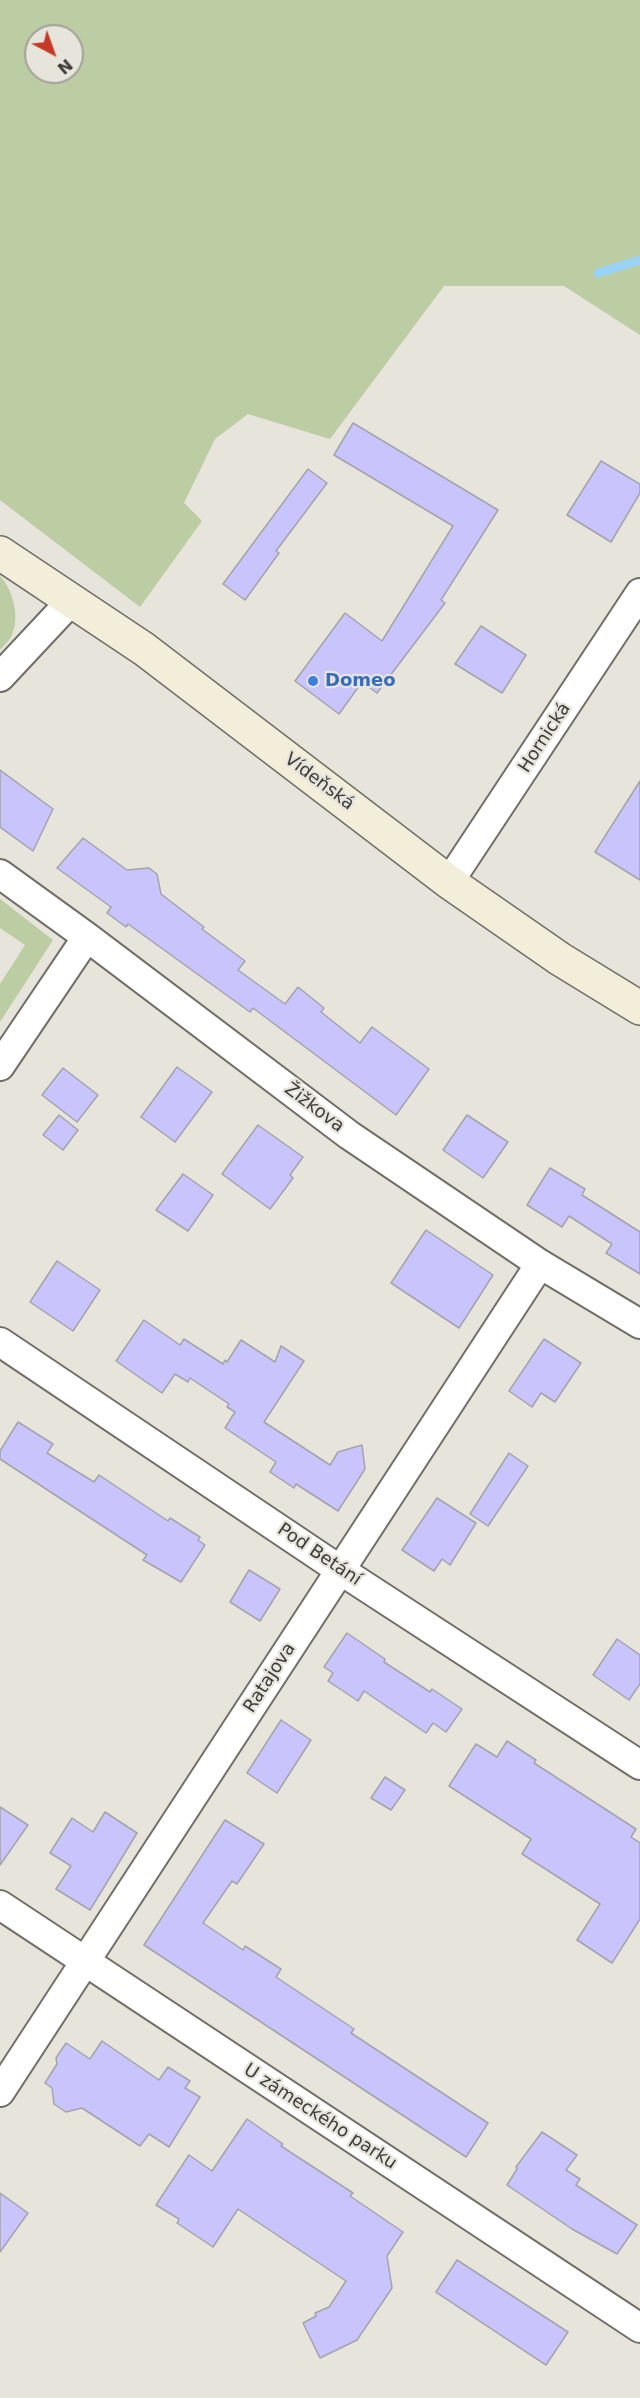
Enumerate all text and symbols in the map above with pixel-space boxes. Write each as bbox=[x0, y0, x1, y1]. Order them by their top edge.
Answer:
north arrow bbox=[24, 24, 84, 84]
text: N bbox=[54, 55, 76, 78]
place label: Domeo bbox=[325, 670, 396, 692]
marker: Domeo bbox=[306, 674, 320, 688]
street label: Hornická bbox=[514, 699, 576, 777]
street label: Vídeňská bbox=[280, 749, 358, 815]
street label: Žižkova bbox=[280, 1079, 348, 1137]
street label: Pod Betání bbox=[273, 1519, 365, 1591]
street label: Ratajova bbox=[239, 1639, 301, 1717]
street label: U zámeckého parku bbox=[239, 2059, 401, 2175]

